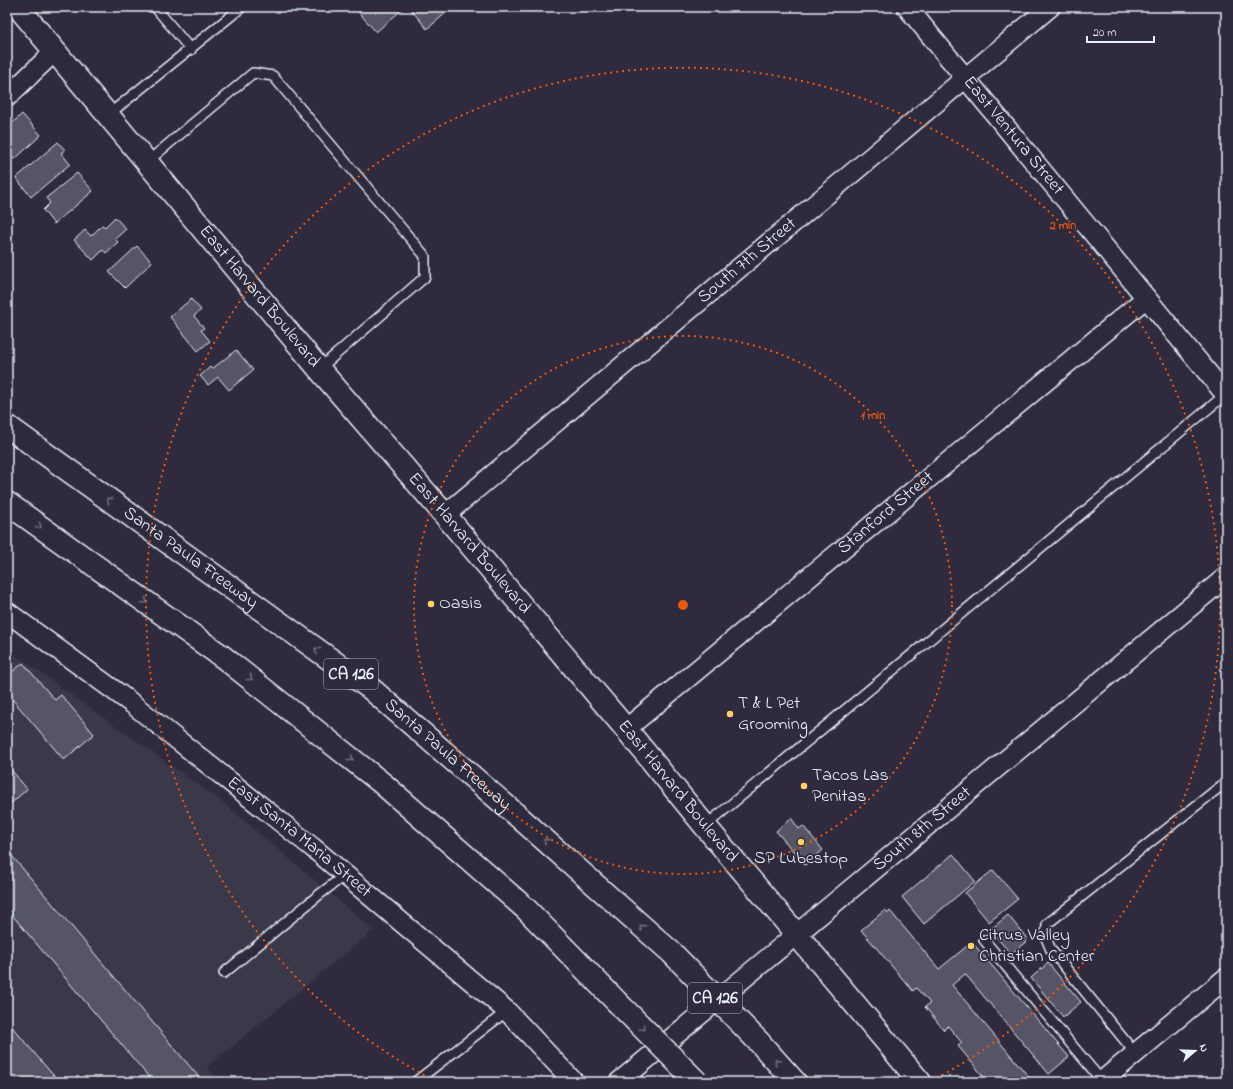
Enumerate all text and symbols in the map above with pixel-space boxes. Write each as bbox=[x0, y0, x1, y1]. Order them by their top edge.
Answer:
scale bar bbox=[1087, 18, 1154, 44]
text: 20 m bbox=[1093, 24, 1116, 42]
street label: East Ventura Street bbox=[956, 71, 1070, 201]
street label: South 7th Street bbox=[692, 212, 803, 310]
text: 2 min bbox=[1049, 217, 1076, 235]
street label: East Harvard Boulevard bbox=[192, 220, 326, 374]
text: 1 min bbox=[861, 407, 885, 425]
street label: Stanford Street bbox=[832, 465, 940, 561]
street label: East Harvard Boulevard bbox=[401, 467, 537, 620]
one-way arrow bbox=[107, 498, 114, 505]
street label: Santa Paula Freeway bbox=[118, 501, 263, 616]
one-way arrow bbox=[34, 521, 41, 528]
place label: Oasis bbox=[439, 591, 482, 617]
one-way arrow bbox=[140, 596, 147, 603]
centre of rings bbox=[676, 598, 690, 612]
marker: Oasis bbox=[426, 599, 436, 609]
one-way arrow bbox=[314, 647, 321, 655]
road number: CA 126 bbox=[324, 659, 378, 689]
one-way arrow bbox=[245, 673, 252, 680]
place label: T & L Pet Grooming bbox=[738, 691, 808, 739]
street label: Santa Paula Freeway bbox=[378, 693, 517, 817]
marker: T & L Pet Grooming bbox=[725, 709, 735, 719]
street label: East Harvard Boulevard bbox=[611, 714, 744, 869]
one-way arrow bbox=[347, 754, 354, 761]
place label: Tacos Las Penitas bbox=[812, 763, 889, 810]
street label: East Santa Maria Street bbox=[221, 771, 377, 905]
street label: South 8th Street bbox=[868, 780, 978, 878]
marker: Tacos Las Penitas bbox=[799, 781, 809, 791]
marker: SP Lubestop bbox=[796, 837, 806, 847]
one-way arrow bbox=[543, 838, 550, 845]
place label: SP Lubestop bbox=[754, 846, 848, 872]
place label: Citrus Valley Christian Center bbox=[979, 923, 1095, 970]
one-way arrow bbox=[640, 925, 647, 932]
marker: Citrus Valley Christian Center bbox=[966, 941, 976, 951]
road number: CA 126 bbox=[688, 983, 742, 1013]
one-way arrow bbox=[638, 1023, 646, 1031]
north arrow bbox=[1175, 1031, 1215, 1071]
text: N bbox=[1195, 1042, 1212, 1054]
one-way arrow bbox=[774, 1059, 782, 1067]

